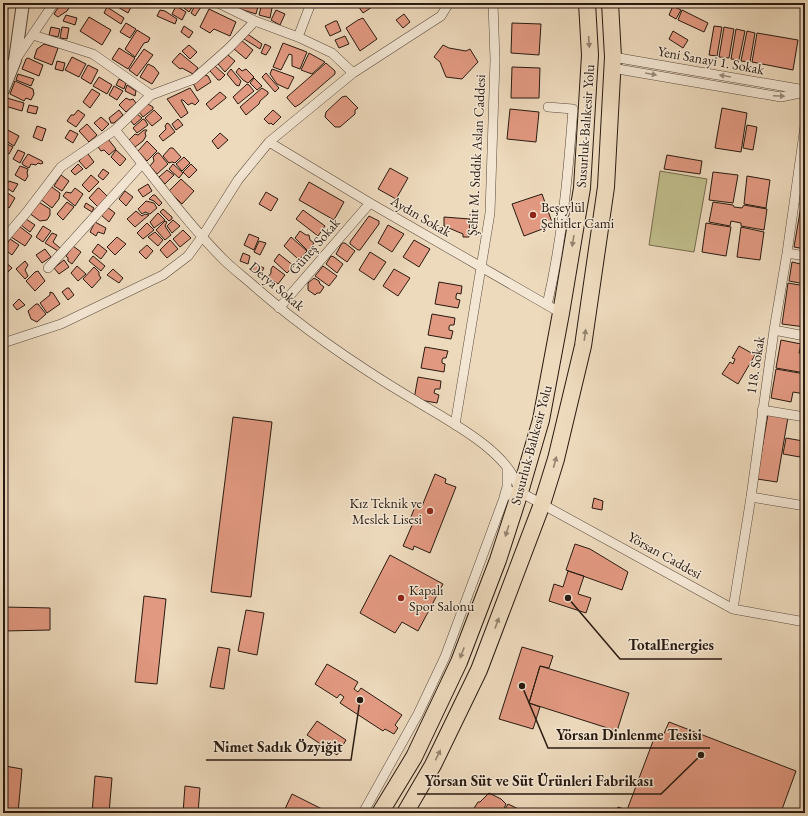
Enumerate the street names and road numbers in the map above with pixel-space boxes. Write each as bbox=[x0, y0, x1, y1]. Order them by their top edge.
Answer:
street label: Yeni Sanayi 1. Sokak bbox=[656, 42, 766, 78]
street label: Susurluk-Balıkesir Yolu bbox=[572, 63, 598, 188]
street label: Şehit M. Sıddık Aslan Caddesi bbox=[463, 73, 489, 236]
street label: Aydın Sokak bbox=[387, 191, 455, 241]
street label: Güneş Sokak bbox=[284, 213, 344, 278]
street label: Derya Sokak bbox=[246, 258, 309, 315]
street label: 118. Sokak bbox=[742, 334, 769, 395]
street label: Susurluk-Balıkesir Yolu bbox=[506, 382, 556, 507]
street label: Yörsan Caddesi bbox=[625, 527, 706, 583]

